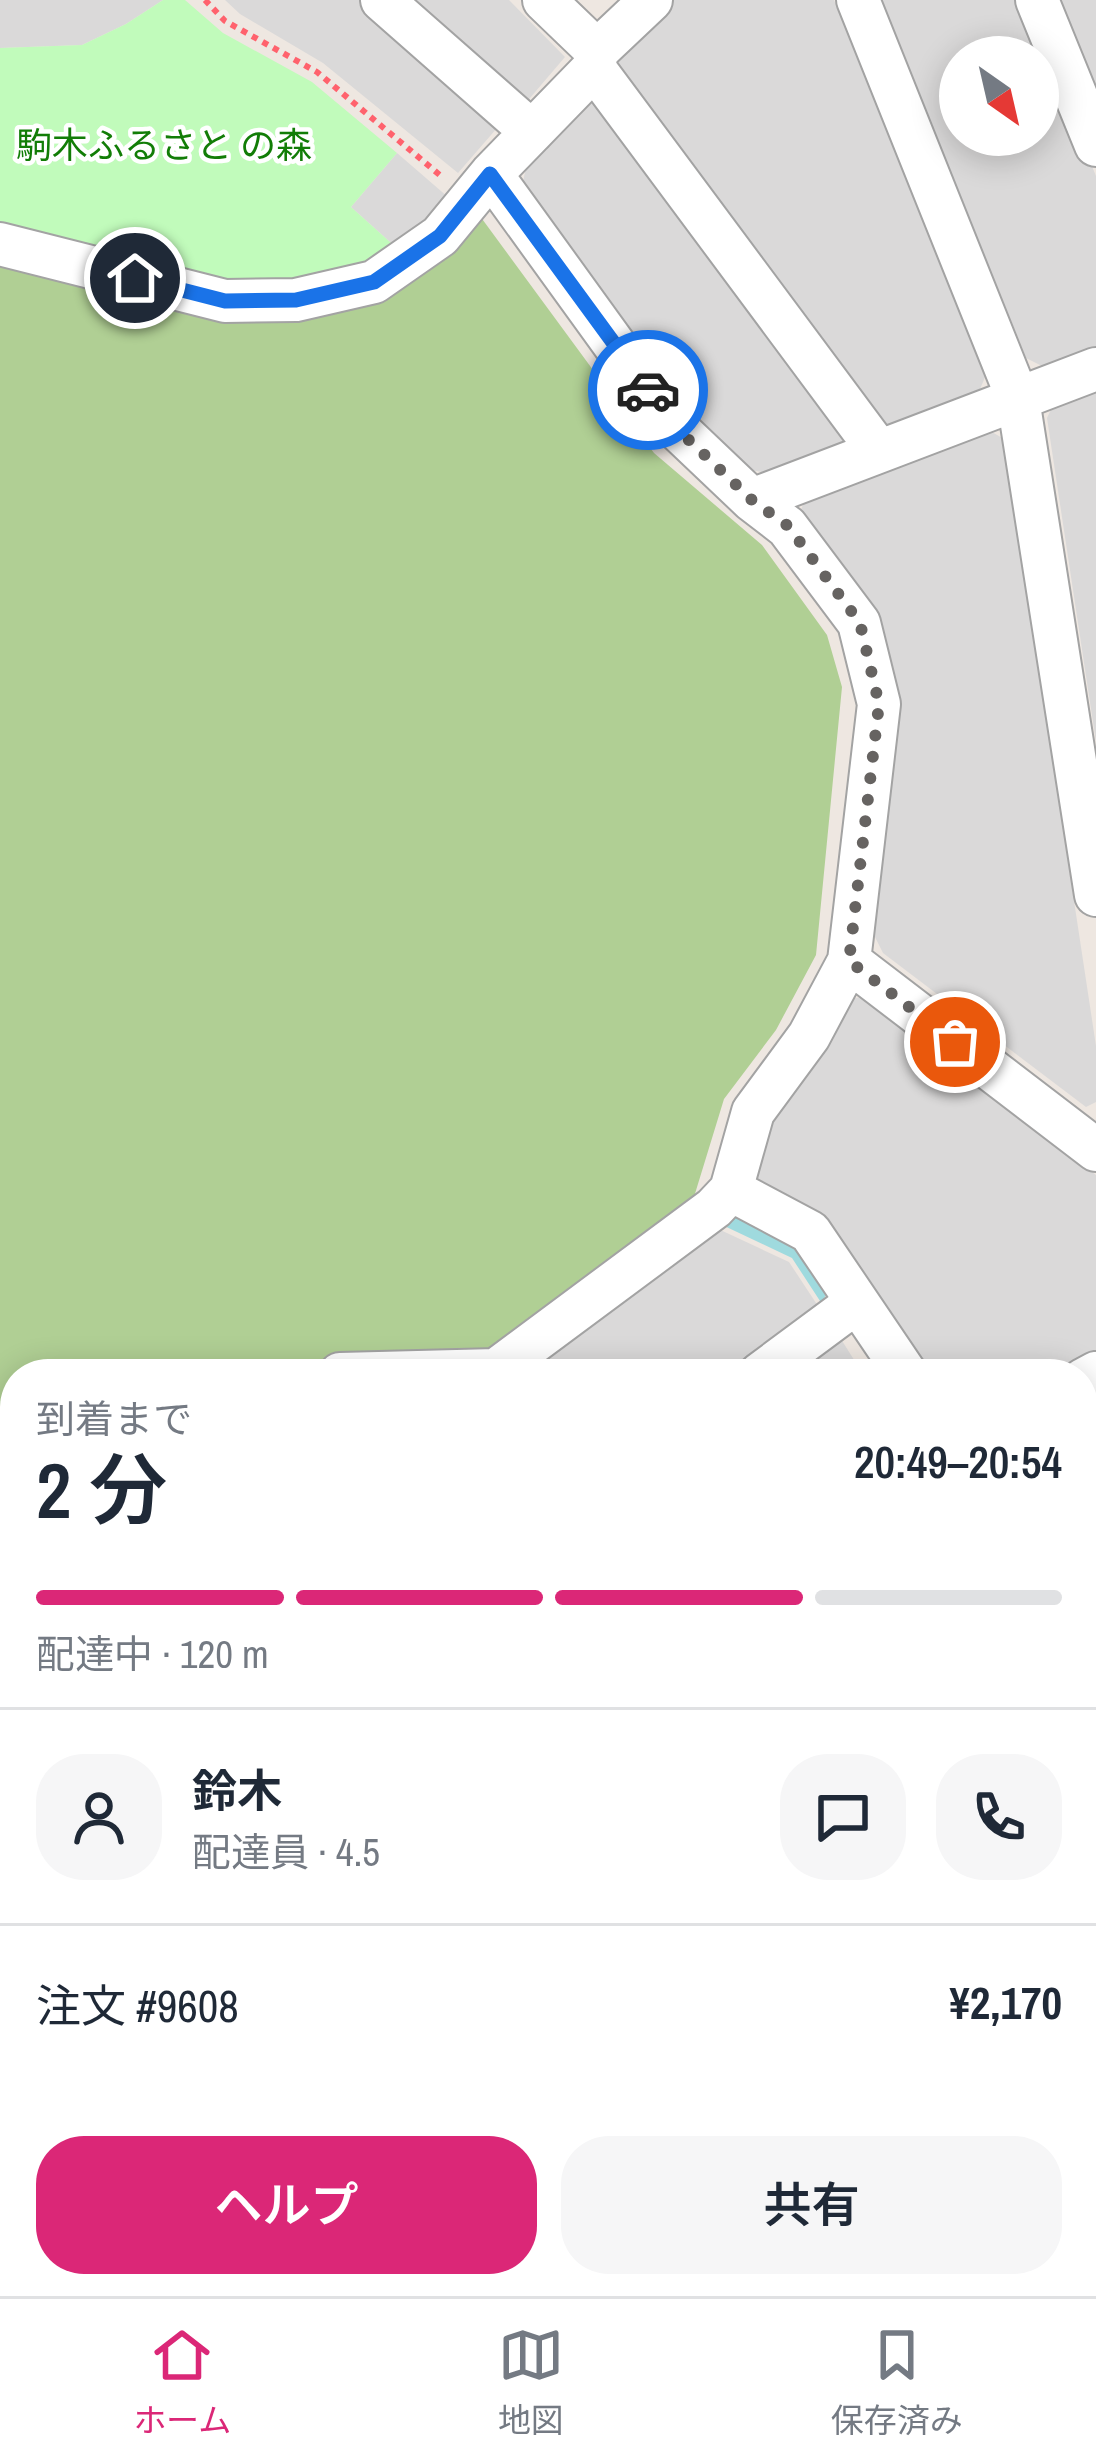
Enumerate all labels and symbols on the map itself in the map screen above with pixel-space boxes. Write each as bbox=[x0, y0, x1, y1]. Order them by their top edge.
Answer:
north arrow bbox=[939, 36, 1059, 156]
park label: 駒木ふるさと の森 bbox=[16, 121, 312, 169]
pin bbox=[84, 227, 186, 329]
courier bbox=[588, 330, 708, 450]
pin bbox=[904, 991, 1006, 1093]

